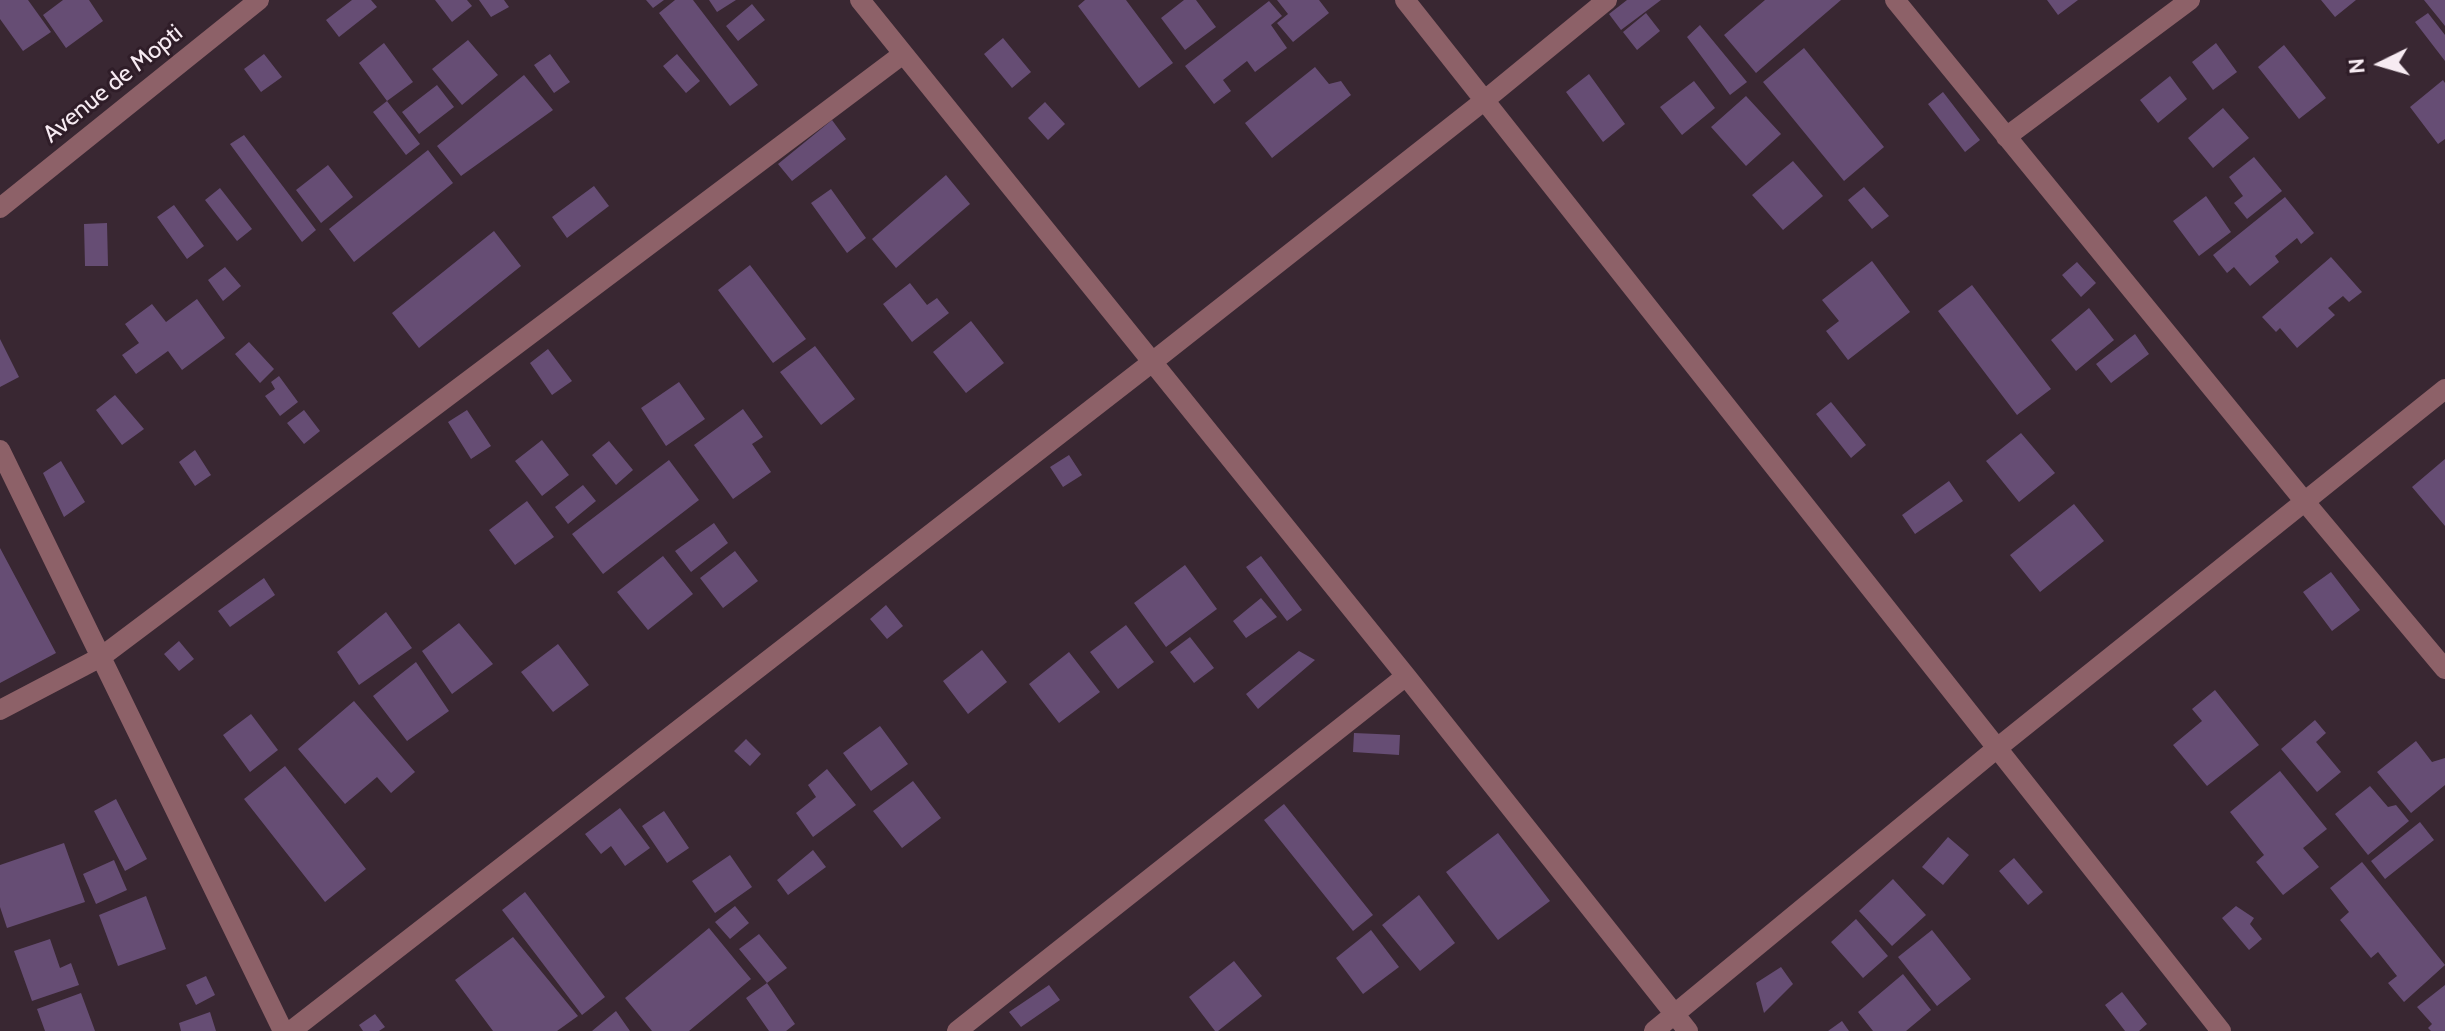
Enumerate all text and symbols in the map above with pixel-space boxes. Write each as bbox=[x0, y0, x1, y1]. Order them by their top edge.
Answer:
street label: Avenue de Mopti bbox=[37, 19, 189, 149]
north arrow bbox=[2341, 24, 2421, 104]
text: N bbox=[2342, 57, 2371, 75]

